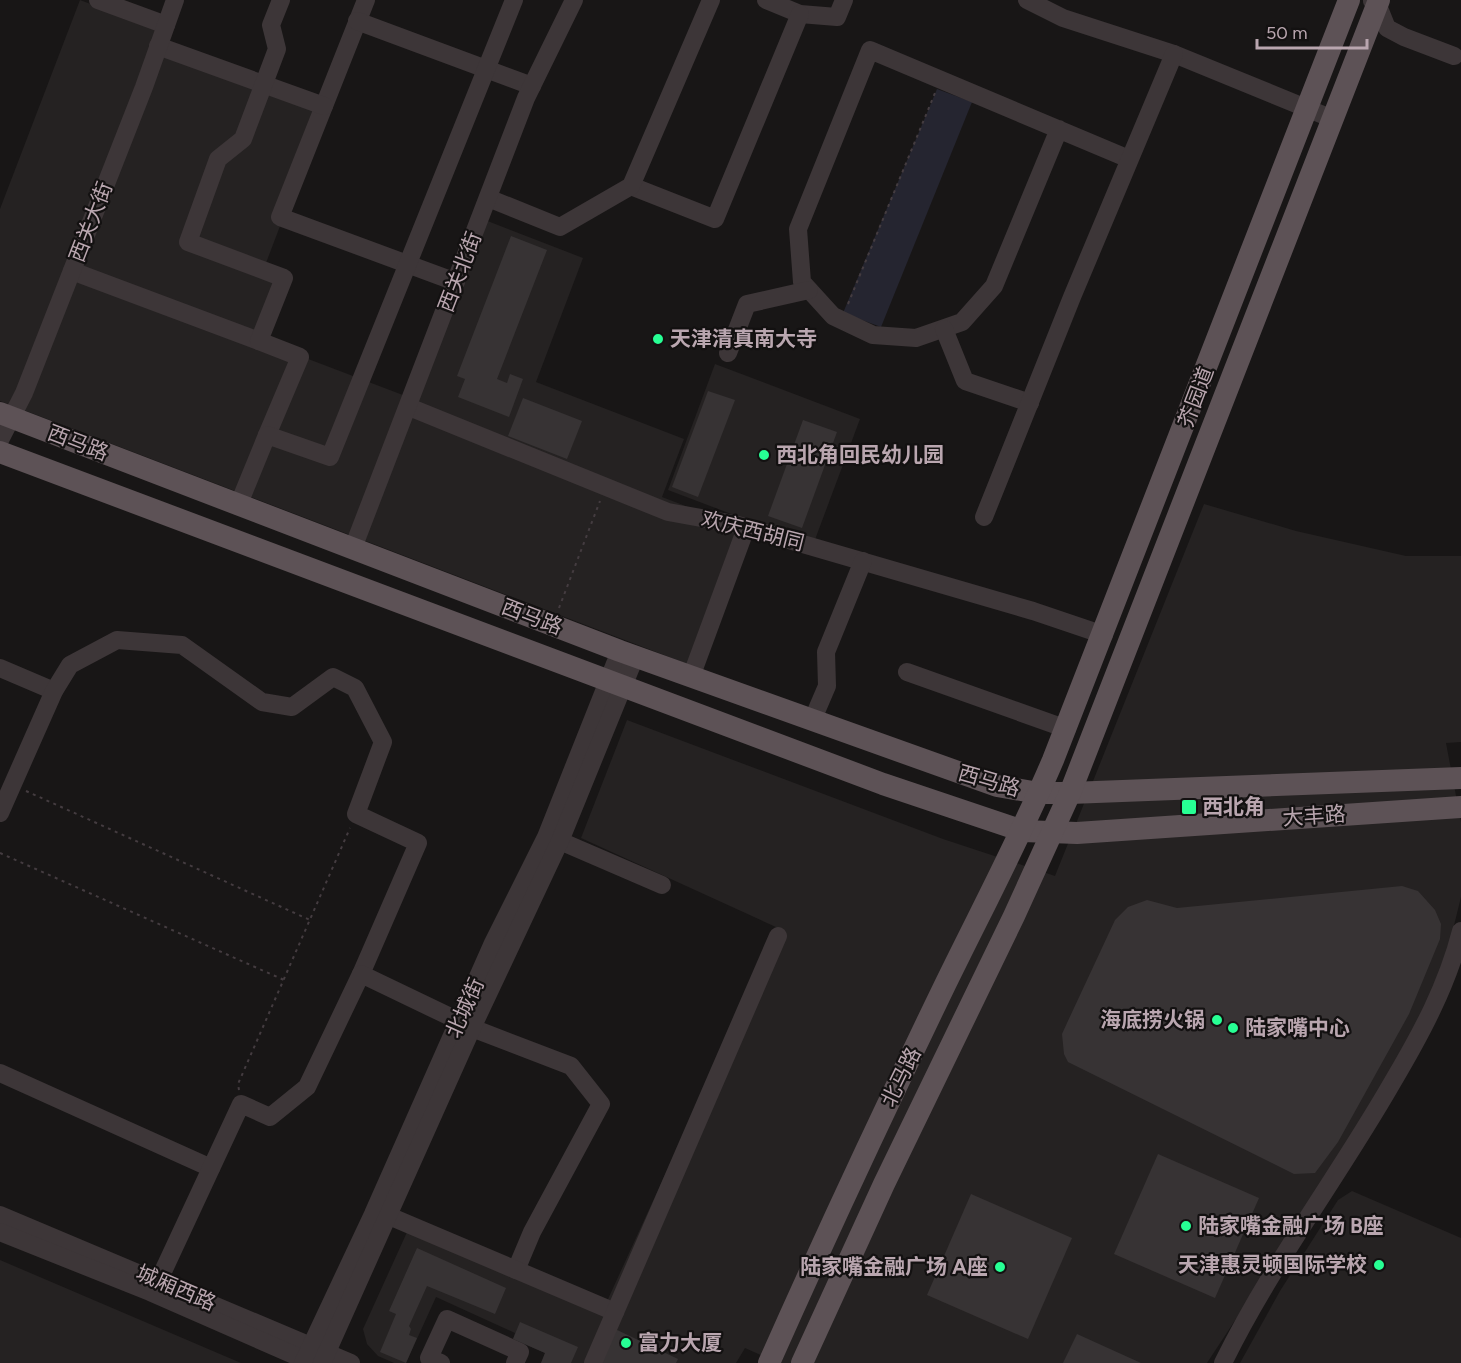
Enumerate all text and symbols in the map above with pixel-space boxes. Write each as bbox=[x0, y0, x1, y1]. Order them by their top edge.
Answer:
scale bar bbox=[1257, 12, 1366, 50]
text: 50 m bbox=[1266, 22, 1308, 44]
street label: 西关大街 bbox=[64, 178, 117, 266]
street label: 西关北街 bbox=[433, 228, 486, 316]
place label: 天津清真南大寺 bbox=[670, 326, 817, 351]
marker: 天津清真南大寺 bbox=[651, 332, 665, 346]
street label: 芥园道 bbox=[1173, 363, 1218, 431]
street label: 西马路 bbox=[44, 420, 112, 465]
place label: 西北角回民幼儿园 bbox=[776, 442, 944, 467]
marker: 西北角回民幼儿园 bbox=[757, 448, 771, 462]
street label: 欢庆西胡同 bbox=[699, 506, 807, 555]
street label: 西马路 bbox=[498, 594, 566, 639]
street label: 西马路 bbox=[955, 760, 1023, 801]
place label: 西北角 bbox=[1202, 794, 1265, 819]
marker: 西北角 bbox=[1180, 798, 1198, 816]
street label: 大丰路 bbox=[1282, 801, 1346, 830]
street label: 北城街 bbox=[440, 974, 489, 1042]
place label: 海底捞火锅 bbox=[1100, 1007, 1205, 1032]
marker: 海底捞火锅 bbox=[1210, 1013, 1224, 1027]
place label: 陆家嘴中心 bbox=[1245, 1015, 1350, 1040]
marker: 陆家嘴中心 bbox=[1226, 1021, 1240, 1035]
street label: 北马路 bbox=[876, 1043, 926, 1111]
place label: 陆家嘴金融广场 B座 bbox=[1198, 1213, 1384, 1238]
marker: 陆家嘴金融广场 B座 bbox=[1179, 1219, 1193, 1233]
place label: 天津惠灵顿国际学校 bbox=[1178, 1252, 1367, 1277]
place label: 陆家嘴金融广场 A座 bbox=[800, 1254, 988, 1279]
marker: 天津惠灵顿国际学校 bbox=[1372, 1258, 1386, 1272]
street label: 城厢西路 bbox=[133, 1260, 220, 1315]
marker: 陆家嘴金融广场 A座 bbox=[993, 1260, 1007, 1274]
place label: 富力大厦 bbox=[638, 1330, 722, 1355]
marker: 富力大厦 bbox=[619, 1336, 633, 1350]

